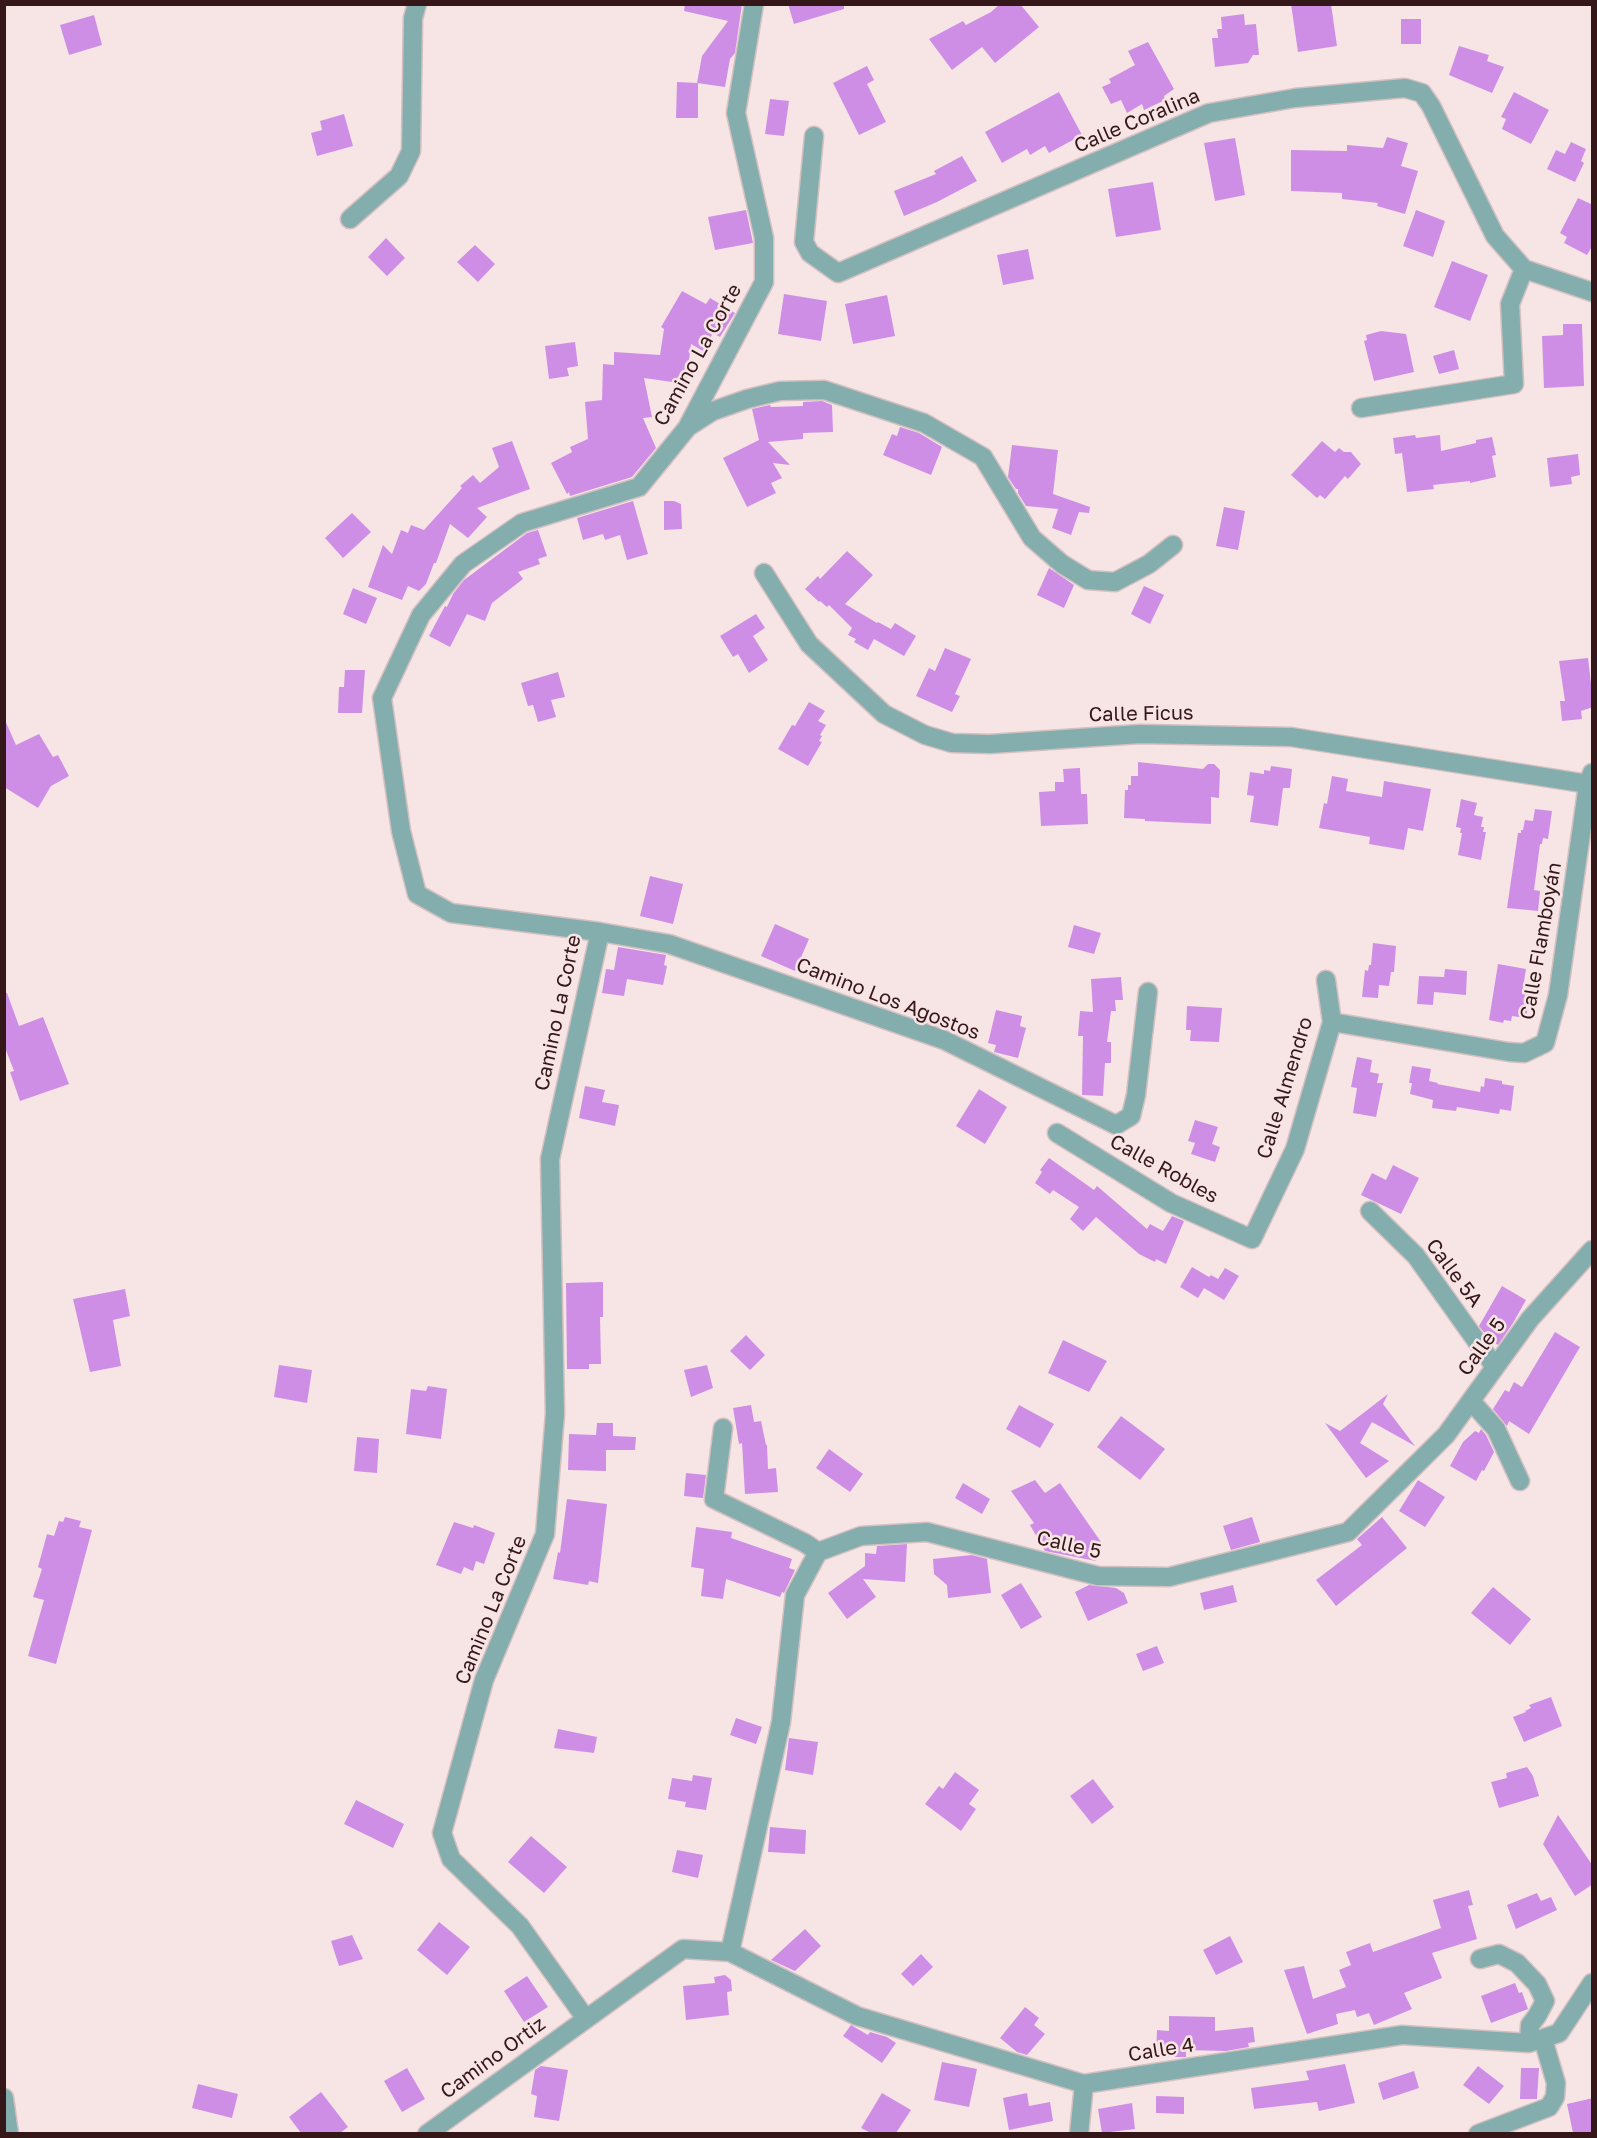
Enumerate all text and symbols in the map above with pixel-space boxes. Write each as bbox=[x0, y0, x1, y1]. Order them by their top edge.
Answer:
street label: Calle Coralina bbox=[1071, 84, 1203, 158]
street label: Camino La Corte bbox=[649, 280, 747, 430]
street label: Calle Ficus bbox=[1088, 701, 1194, 727]
street label: Calle Flamboyán bbox=[1515, 860, 1567, 1022]
street label: Camino La Corte bbox=[530, 933, 586, 1093]
street label: Camino Los Agostos bbox=[793, 953, 983, 1045]
street label: Calle Almendro bbox=[1252, 1014, 1318, 1162]
street label: Calle Robles bbox=[1106, 1129, 1222, 1209]
street label: Calle 5A bbox=[1421, 1234, 1487, 1312]
street label: Calle 5 bbox=[1453, 1313, 1511, 1381]
street label: Calle 5 bbox=[1034, 1526, 1104, 1564]
street label: Camino La Corte bbox=[450, 1532, 532, 1688]
street label: Camino Ortiz bbox=[436, 2012, 550, 2104]
street label: Calle 4 bbox=[1126, 2033, 1196, 2067]

